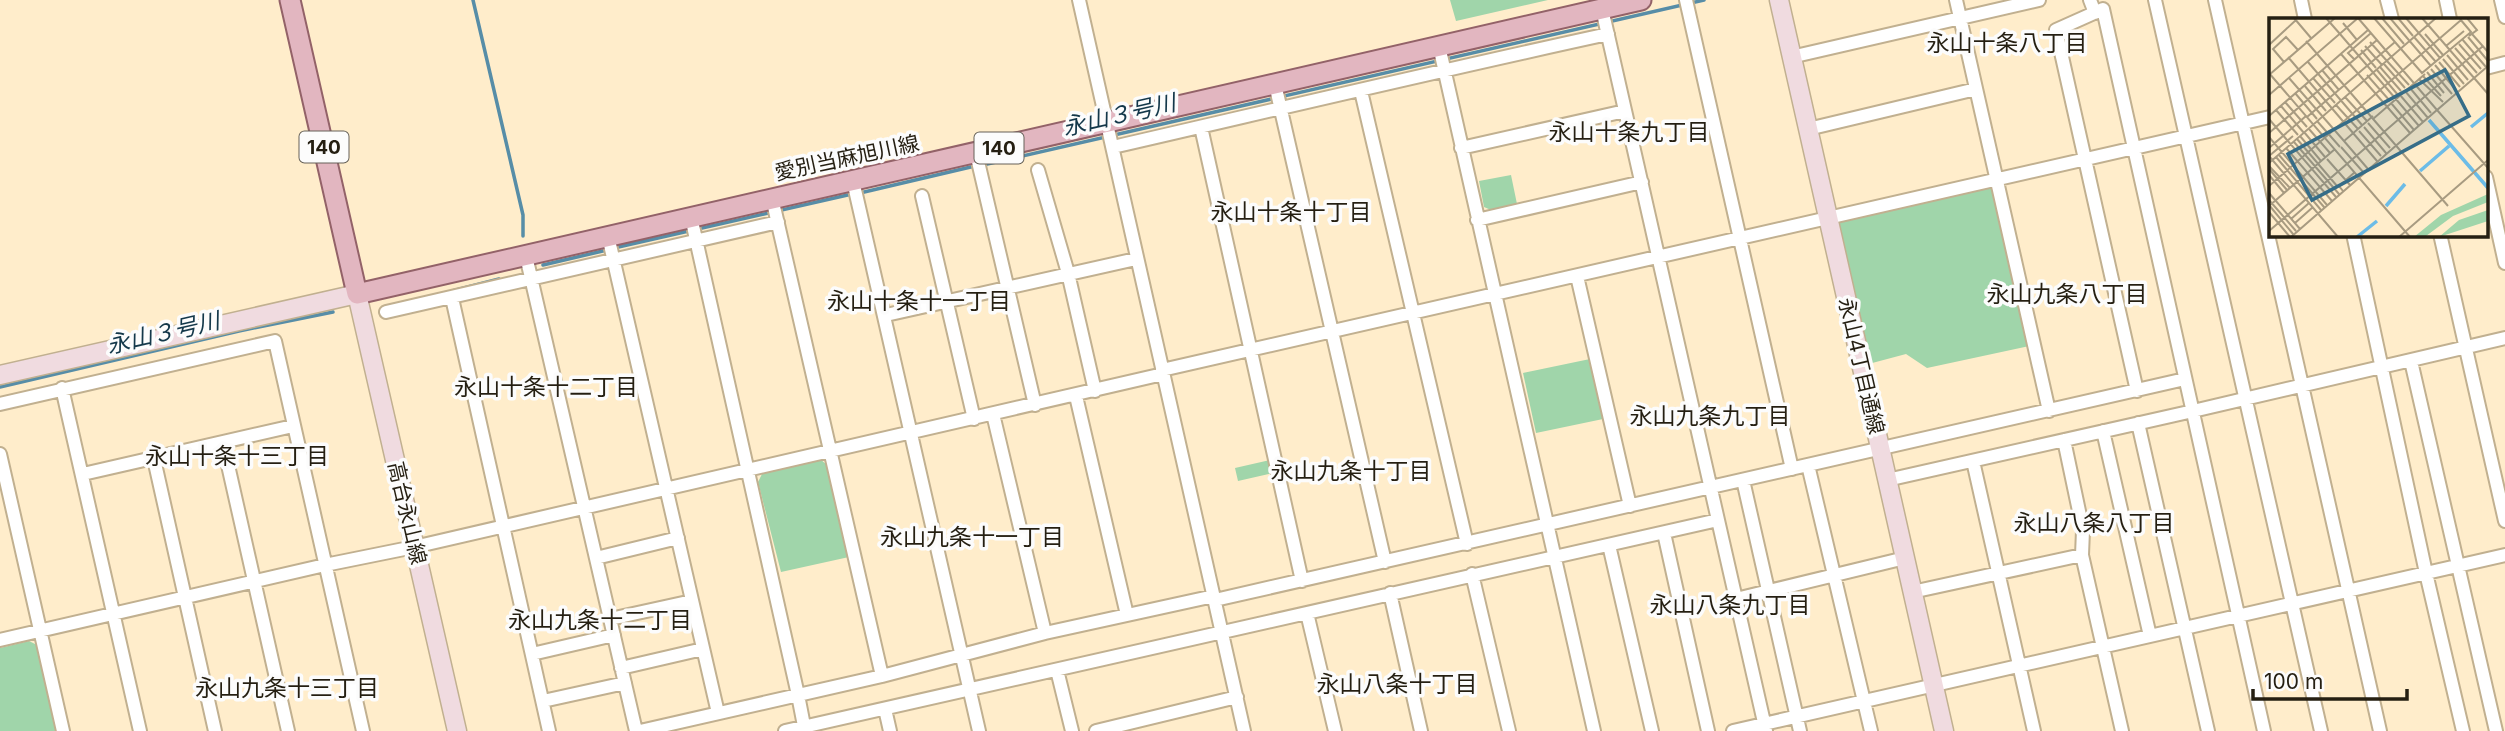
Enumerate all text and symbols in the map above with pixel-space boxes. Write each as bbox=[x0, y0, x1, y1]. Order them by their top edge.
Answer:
inset map bbox=[2269, 18, 2488, 236]
district label: 永山十条八丁目 bbox=[1927, 29, 2088, 57]
water label: 永山３号川 bbox=[1060, 88, 1181, 142]
district label: 永山十条九丁目 bbox=[1549, 118, 1710, 146]
street label: 愛別当麻旭川線 bbox=[772, 130, 921, 185]
road number: 140 bbox=[300, 132, 348, 162]
road number: 140 bbox=[974, 132, 1024, 164]
district label: 永山十条十丁目 bbox=[1211, 198, 1372, 226]
district label: 永山九条八丁目 bbox=[1987, 280, 2148, 308]
district label: 永山十条十一丁目 bbox=[827, 287, 1011, 315]
street label: 永山4丁目通線 bbox=[1834, 295, 1889, 437]
water label: 永山３号川 bbox=[104, 306, 225, 360]
district label: 永山十条十二丁目 bbox=[454, 373, 638, 401]
district label: 永山九条九丁目 bbox=[1630, 402, 1791, 430]
district label: 永山十条十三丁目 bbox=[145, 442, 329, 470]
district label: 永山九条十丁目 bbox=[1271, 457, 1432, 485]
street label: 高台永山線 bbox=[383, 459, 431, 567]
district label: 永山八条八丁目 bbox=[2014, 509, 2175, 537]
district label: 永山九条十一丁目 bbox=[880, 523, 1064, 551]
district label: 永山八条九丁目 bbox=[1650, 591, 1811, 619]
district label: 永山九条十二丁目 bbox=[508, 606, 692, 634]
scale bar bbox=[2253, 658, 2407, 702]
text: 100 m bbox=[2264, 669, 2323, 694]
district label: 永山八条十丁目 bbox=[1317, 670, 1478, 698]
district label: 永山九条十三丁目 bbox=[195, 674, 379, 702]

